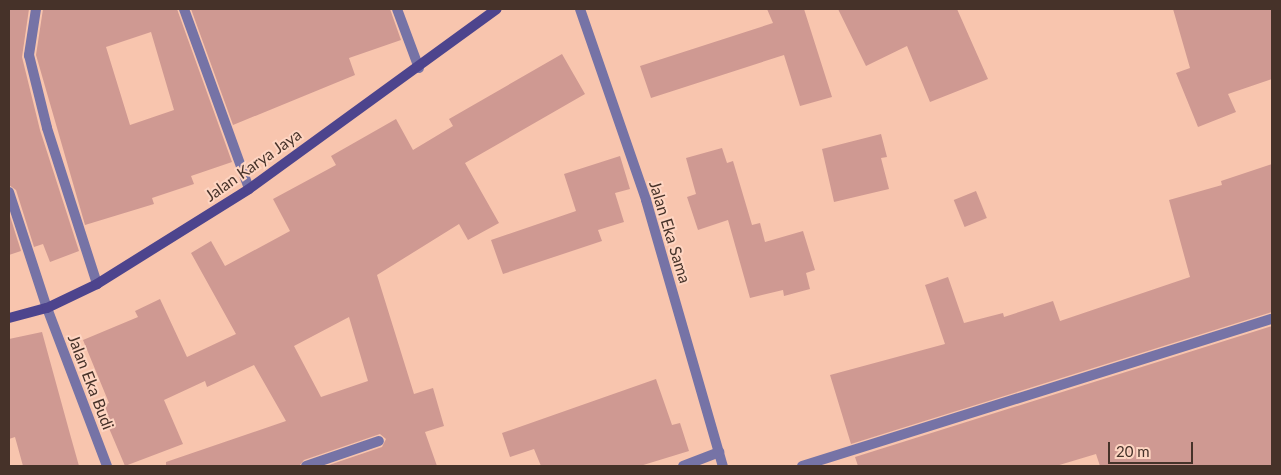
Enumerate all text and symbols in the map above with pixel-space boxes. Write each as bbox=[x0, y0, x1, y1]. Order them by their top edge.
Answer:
street label: Jalan Karya Jaya bbox=[201, 124, 305, 206]
street label: Jalan Eka Sama bbox=[645, 178, 695, 286]
street label: Jalan Eka Budi bbox=[64, 332, 118, 432]
scale bar bbox=[1111, 432, 1196, 464]
text: 20 m bbox=[1116, 442, 1150, 460]

